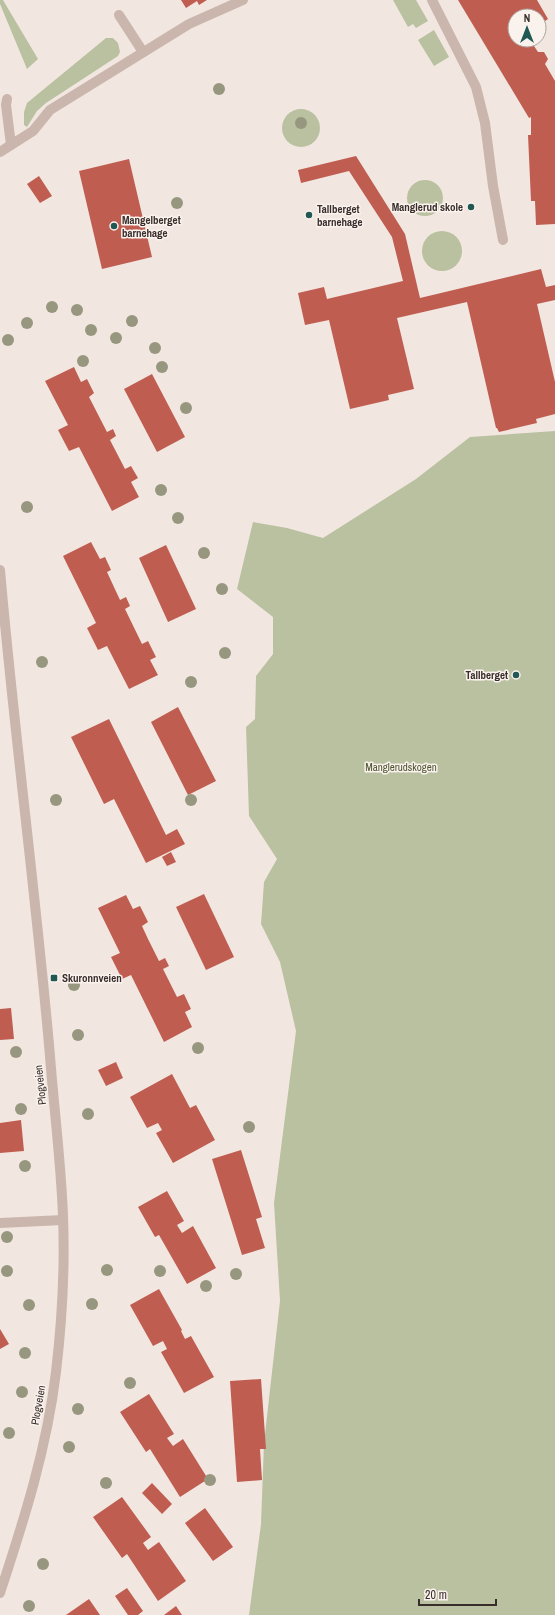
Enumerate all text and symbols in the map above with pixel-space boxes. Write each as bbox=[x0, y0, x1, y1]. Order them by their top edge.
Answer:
north arrow bbox=[507, 8, 547, 48]
text: N bbox=[524, 11, 530, 25]
place label: Manglerud skole bbox=[392, 200, 463, 214]
place label: Tallberget barnehage bbox=[317, 202, 363, 229]
marker: Manglerud skole bbox=[466, 202, 476, 212]
marker: Tallberget barnehage bbox=[304, 210, 314, 220]
place label: Mangelberget barnehage bbox=[122, 213, 181, 240]
marker: Mangelberget barnehage bbox=[109, 221, 119, 231]
place label: Tallberget bbox=[466, 668, 508, 682]
marker: Tallberget bbox=[511, 670, 521, 680]
park label: Manglerudskogen bbox=[365, 760, 437, 774]
place label: Skuronnveien bbox=[62, 971, 122, 985]
marker: Skuronnveien bbox=[49, 973, 59, 983]
street label: Plogveien bbox=[31, 1064, 49, 1106]
street label: Plogveien bbox=[28, 1384, 48, 1426]
scale bar bbox=[419, 1581, 496, 1607]
text: 20 m bbox=[425, 1587, 447, 1603]

